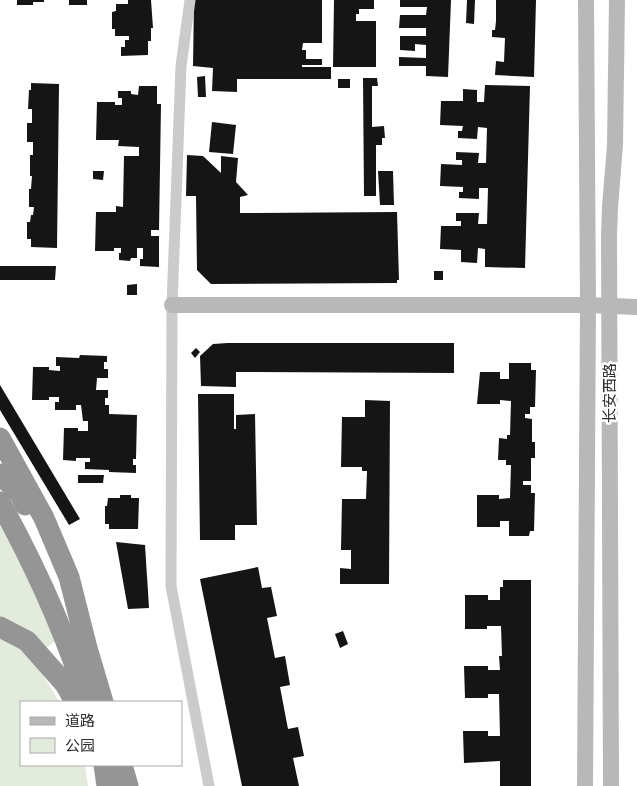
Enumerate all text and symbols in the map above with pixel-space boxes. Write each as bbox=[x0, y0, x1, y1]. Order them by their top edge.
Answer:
street label: 长安西路 bbox=[600, 363, 619, 423]
legend bbox=[20, 701, 182, 766]
text: 道路 bbox=[65, 711, 95, 730]
text: 公园 bbox=[65, 736, 95, 755]

